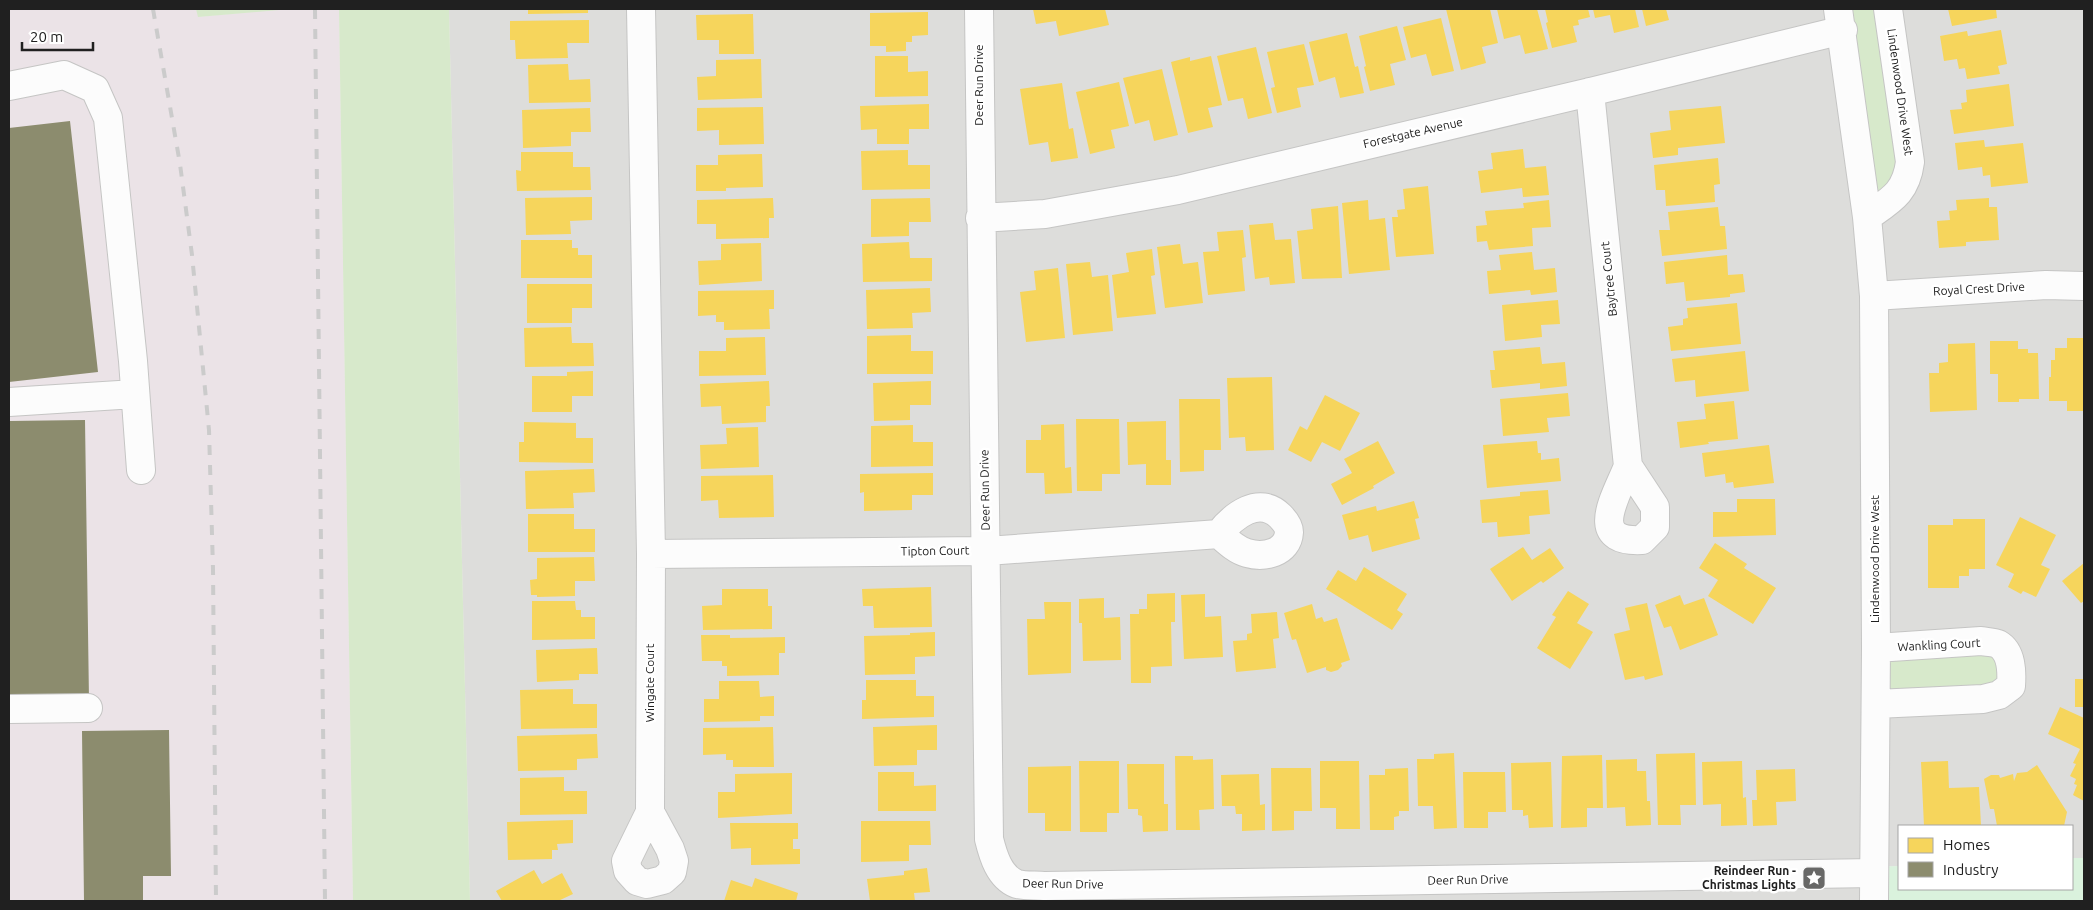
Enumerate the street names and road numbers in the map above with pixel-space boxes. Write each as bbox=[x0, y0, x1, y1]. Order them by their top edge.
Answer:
street label: Lindenwood Drive West bbox=[1885, 28, 1916, 157]
street label: Deer Run Drive bbox=[972, 44, 985, 126]
street label: Forestgate Avenue bbox=[1362, 115, 1464, 150]
street label: Baytree Court bbox=[1598, 241, 1619, 317]
street label: Royal Crest Drive bbox=[1933, 280, 2025, 297]
street label: Deer Run Drive bbox=[977, 449, 992, 531]
street label: Lindenwood Drive West bbox=[1868, 495, 1881, 623]
street label: Tipton Court bbox=[901, 543, 970, 558]
street label: Wankling Court bbox=[1897, 636, 1981, 653]
street label: Wingate Court bbox=[643, 643, 656, 722]
street label: Deer Run Drive bbox=[1427, 872, 1509, 887]
street label: Deer Run Drive bbox=[1022, 876, 1104, 891]

